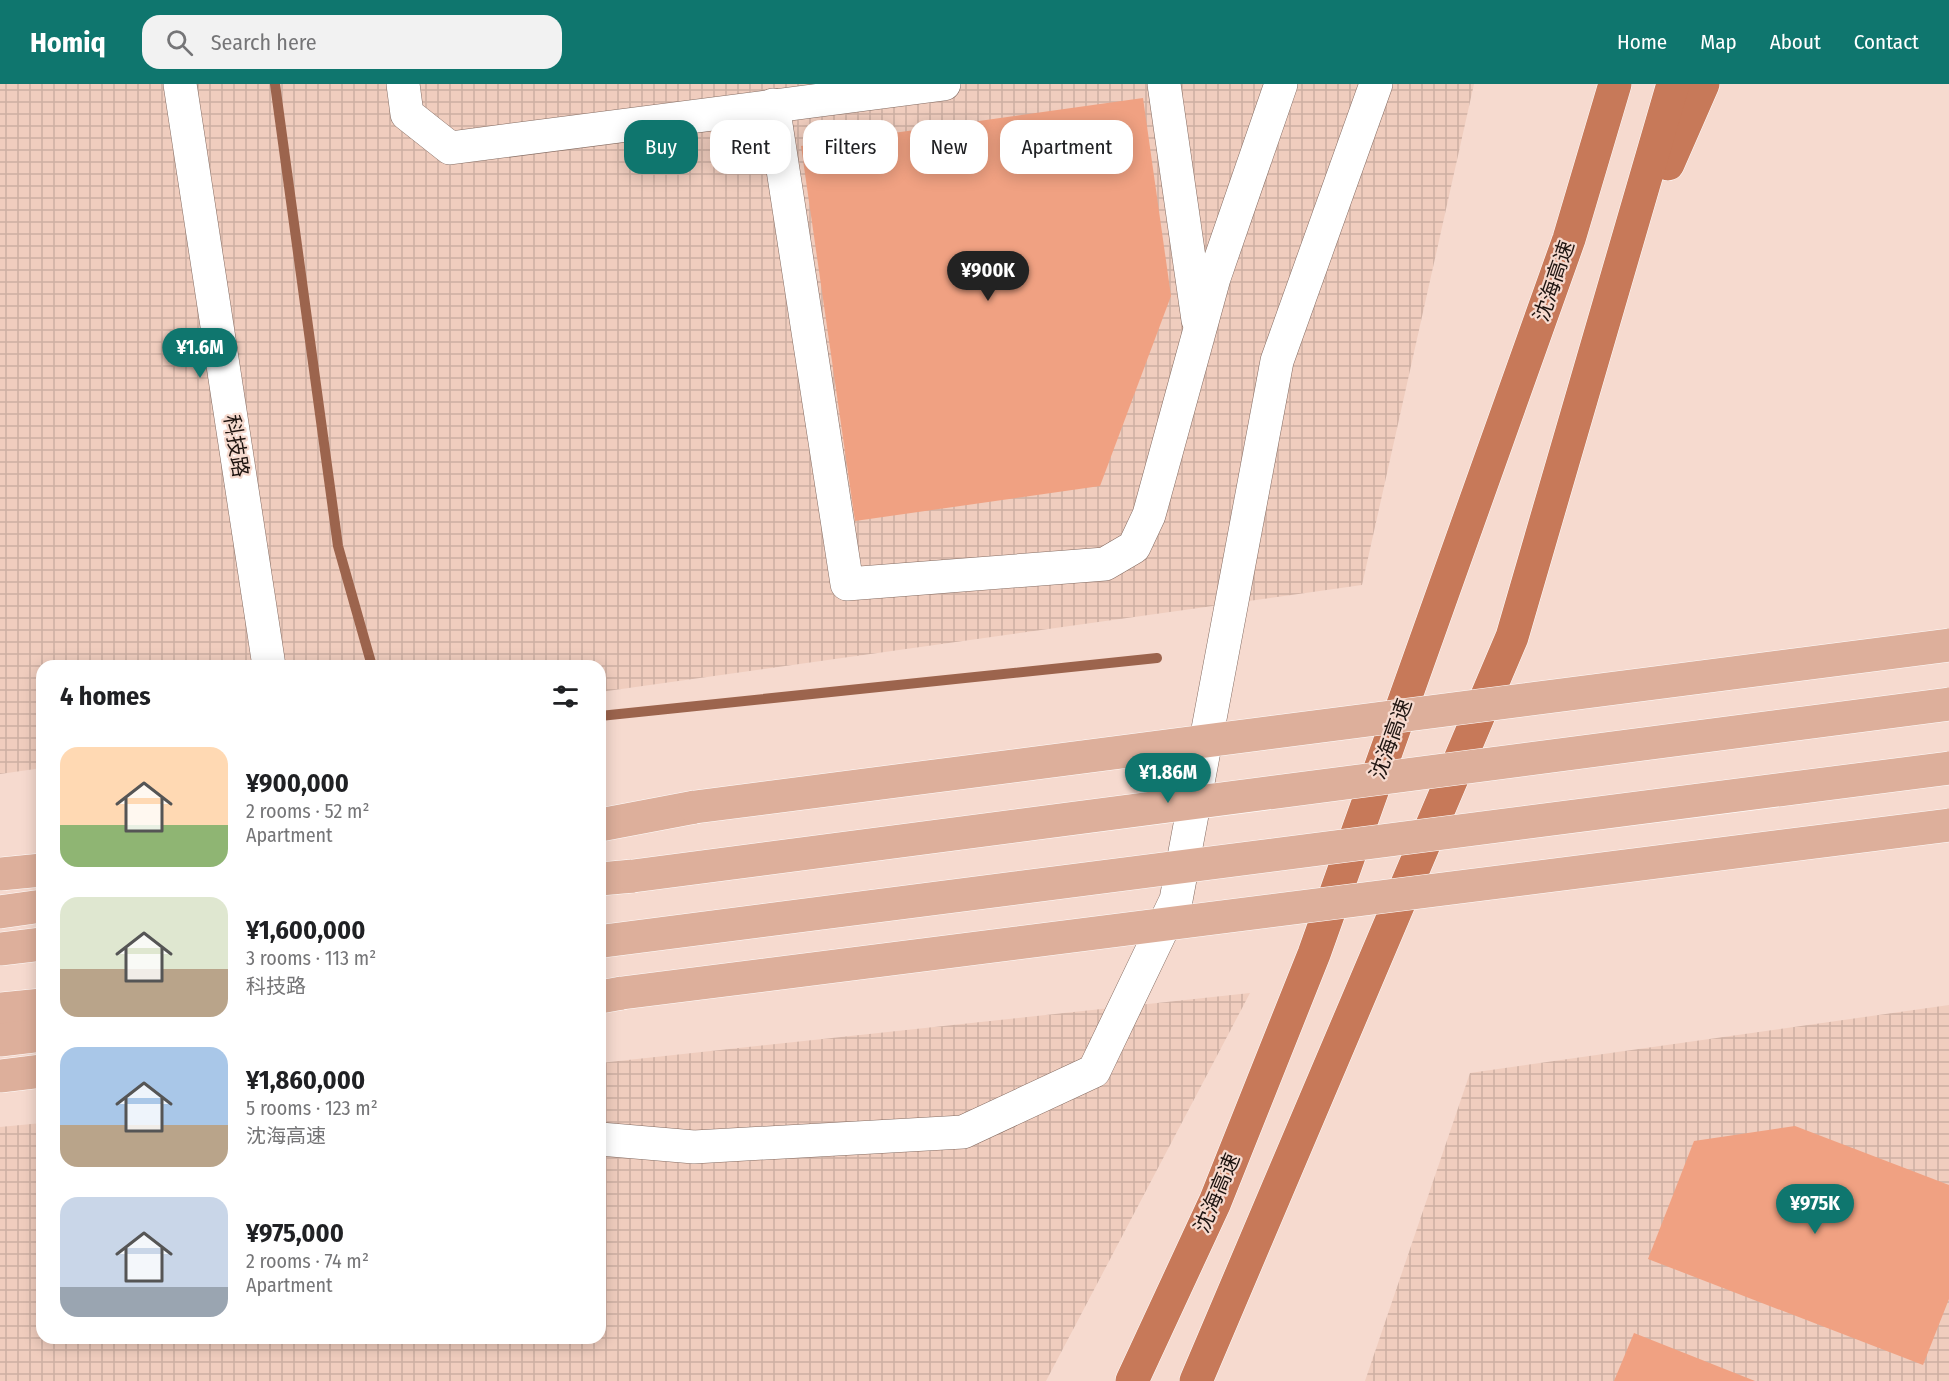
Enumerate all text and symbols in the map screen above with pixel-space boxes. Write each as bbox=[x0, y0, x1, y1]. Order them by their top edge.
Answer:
search box bbox=[142, 15, 562, 69]
text: Homiq bbox=[30, 26, 106, 59]
icon: search bbox=[163, 26, 196, 59]
text: Search here bbox=[211, 29, 317, 56]
text: Home bbox=[1617, 29, 1667, 55]
text: Map bbox=[1700, 29, 1737, 55]
text: About bbox=[1770, 29, 1821, 55]
text: Contact bbox=[1854, 29, 1919, 55]
chip: Buy bbox=[624, 120, 698, 174]
chip: Rent bbox=[710, 120, 791, 174]
chip: Filters bbox=[803, 120, 898, 174]
chip: New bbox=[910, 120, 988, 174]
chip: Apartment bbox=[1000, 120, 1133, 174]
street label: 沈海高速 bbox=[1528, 237, 1580, 325]
pin: ¥900K bbox=[946, 251, 1030, 302]
text: ¥900K bbox=[961, 258, 1015, 282]
pin: ¥1.6M bbox=[158, 328, 242, 379]
text: ¥1.6M bbox=[176, 335, 224, 359]
street label: 科技路 bbox=[218, 413, 254, 479]
icon: filters bbox=[549, 680, 582, 713]
text: 4 homes bbox=[60, 681, 151, 712]
street label: 沈海高速 bbox=[1364, 695, 1418, 783]
pin: ¥1.86M bbox=[1119, 753, 1217, 804]
text: ¥1.86M bbox=[1139, 760, 1197, 784]
text: ¥900,000 bbox=[246, 768, 349, 799]
icon: home bbox=[108, 771, 180, 843]
text: 2 rooms · 52 m² bbox=[246, 799, 370, 823]
text: Apartment bbox=[246, 823, 333, 847]
text: ¥1,600,000 bbox=[246, 915, 365, 946]
icon: home bbox=[108, 921, 180, 993]
text: 3 rooms · 113 m² bbox=[246, 946, 376, 970]
text: 科技路 bbox=[246, 974, 306, 998]
text: ¥1,860,000 bbox=[246, 1065, 365, 1096]
icon: home bbox=[108, 1071, 180, 1143]
text: 5 rooms · 123 m² bbox=[246, 1096, 378, 1120]
text: 沈海高速 bbox=[246, 1124, 326, 1148]
street label: 沈海高速 bbox=[1189, 1149, 1245, 1237]
pin: ¥975K bbox=[1773, 1184, 1857, 1235]
text: ¥975K bbox=[1790, 1191, 1840, 1215]
text: ¥975,000 bbox=[246, 1218, 344, 1249]
icon: home bbox=[108, 1221, 180, 1293]
text: 2 rooms · 74 m² bbox=[246, 1249, 369, 1273]
text: Apartment bbox=[246, 1273, 333, 1297]

